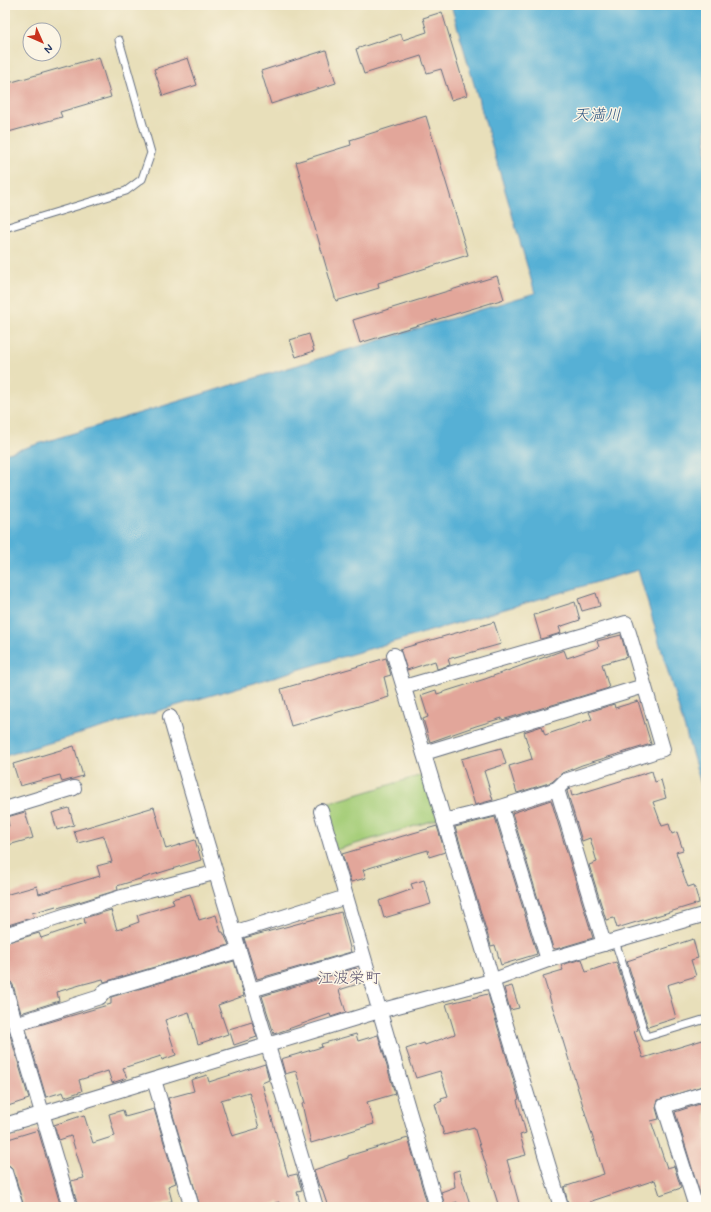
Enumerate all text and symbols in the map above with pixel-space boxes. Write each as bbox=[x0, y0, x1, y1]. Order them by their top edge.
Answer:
north arrow bbox=[22, 22, 62, 62]
text: N bbox=[41, 41, 56, 56]
water label: 天満川 bbox=[573, 105, 621, 126]
district label: 江波栄町 bbox=[317, 968, 381, 989]

